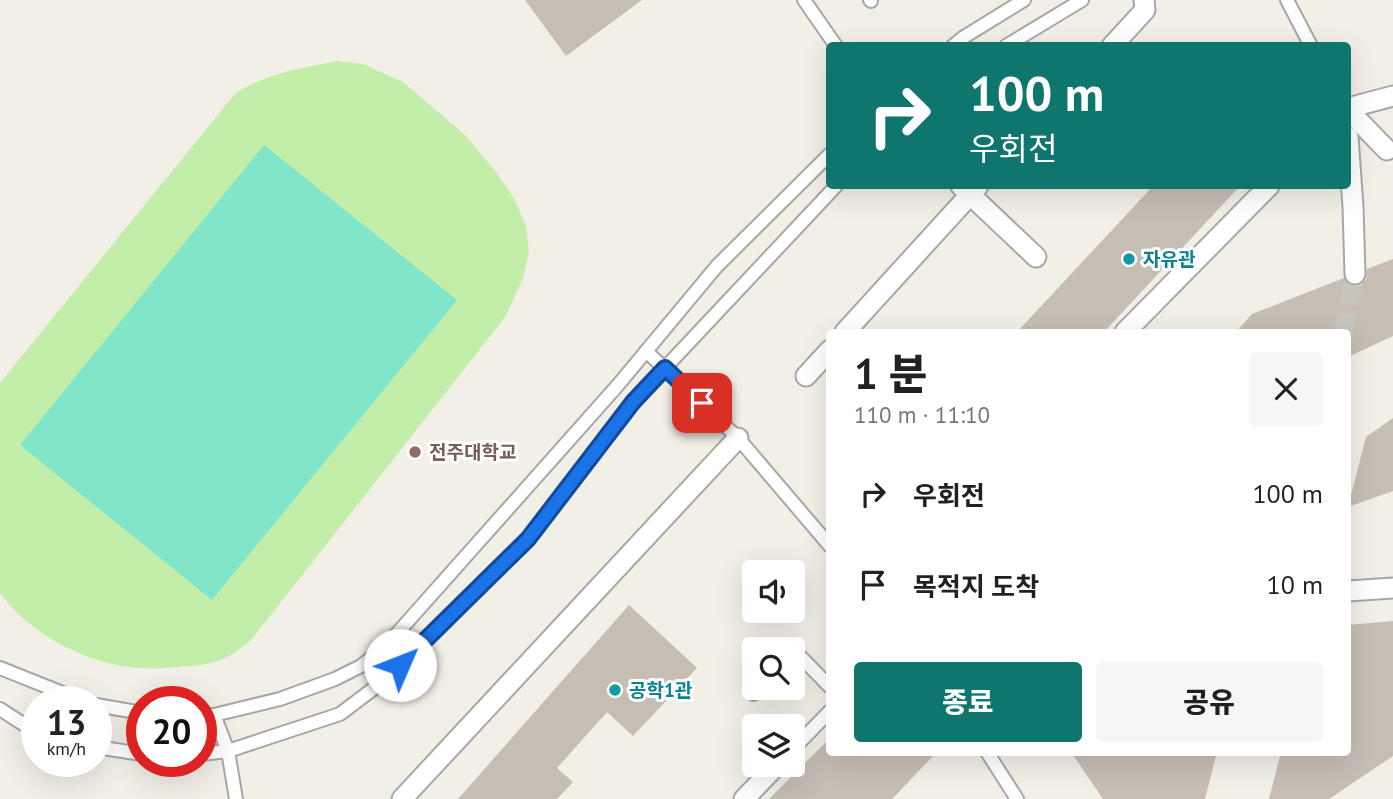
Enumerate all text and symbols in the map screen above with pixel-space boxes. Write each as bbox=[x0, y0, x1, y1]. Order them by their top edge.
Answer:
text: 100 m bbox=[969, 61, 1104, 125]
icon: right bbox=[854, 70, 945, 161]
text: 우회전 bbox=[969, 127, 1057, 169]
place label: 자유관 bbox=[1143, 247, 1196, 271]
marker: 자유관 bbox=[1121, 251, 1137, 267]
text: 1 분 bbox=[854, 346, 927, 401]
button: close bbox=[1249, 352, 1323, 426]
pin bbox=[672, 373, 732, 433]
icon: arrive bbox=[683, 384, 721, 422]
text: 110 m · 11:10 bbox=[854, 400, 990, 429]
place label: 전주대학교 bbox=[429, 440, 516, 464]
marker: 전주대학교 bbox=[407, 444, 423, 460]
icon: right bbox=[854, 475, 892, 513]
text: 100 m bbox=[1252, 477, 1323, 510]
text: 우회전 bbox=[913, 479, 985, 512]
map controls bbox=[742, 560, 805, 777]
button: sound bbox=[742, 560, 805, 623]
icon: arrive bbox=[854, 566, 892, 604]
text: 10 m bbox=[1267, 568, 1323, 601]
text: 목적지 도착 bbox=[913, 570, 1039, 603]
position arrow bbox=[363, 628, 437, 702]
button: search bbox=[742, 637, 805, 700]
button: 종료 bbox=[854, 662, 1082, 742]
button: 공유 bbox=[1096, 662, 1323, 742]
place label: 공학1관 bbox=[629, 678, 693, 702]
marker: 공학1관 bbox=[607, 682, 623, 698]
speed limit sign: 20 bbox=[126, 686, 217, 777]
text: 13 bbox=[47, 699, 86, 745]
button: layers bbox=[742, 714, 805, 777]
text: km/h bbox=[47, 737, 86, 760]

